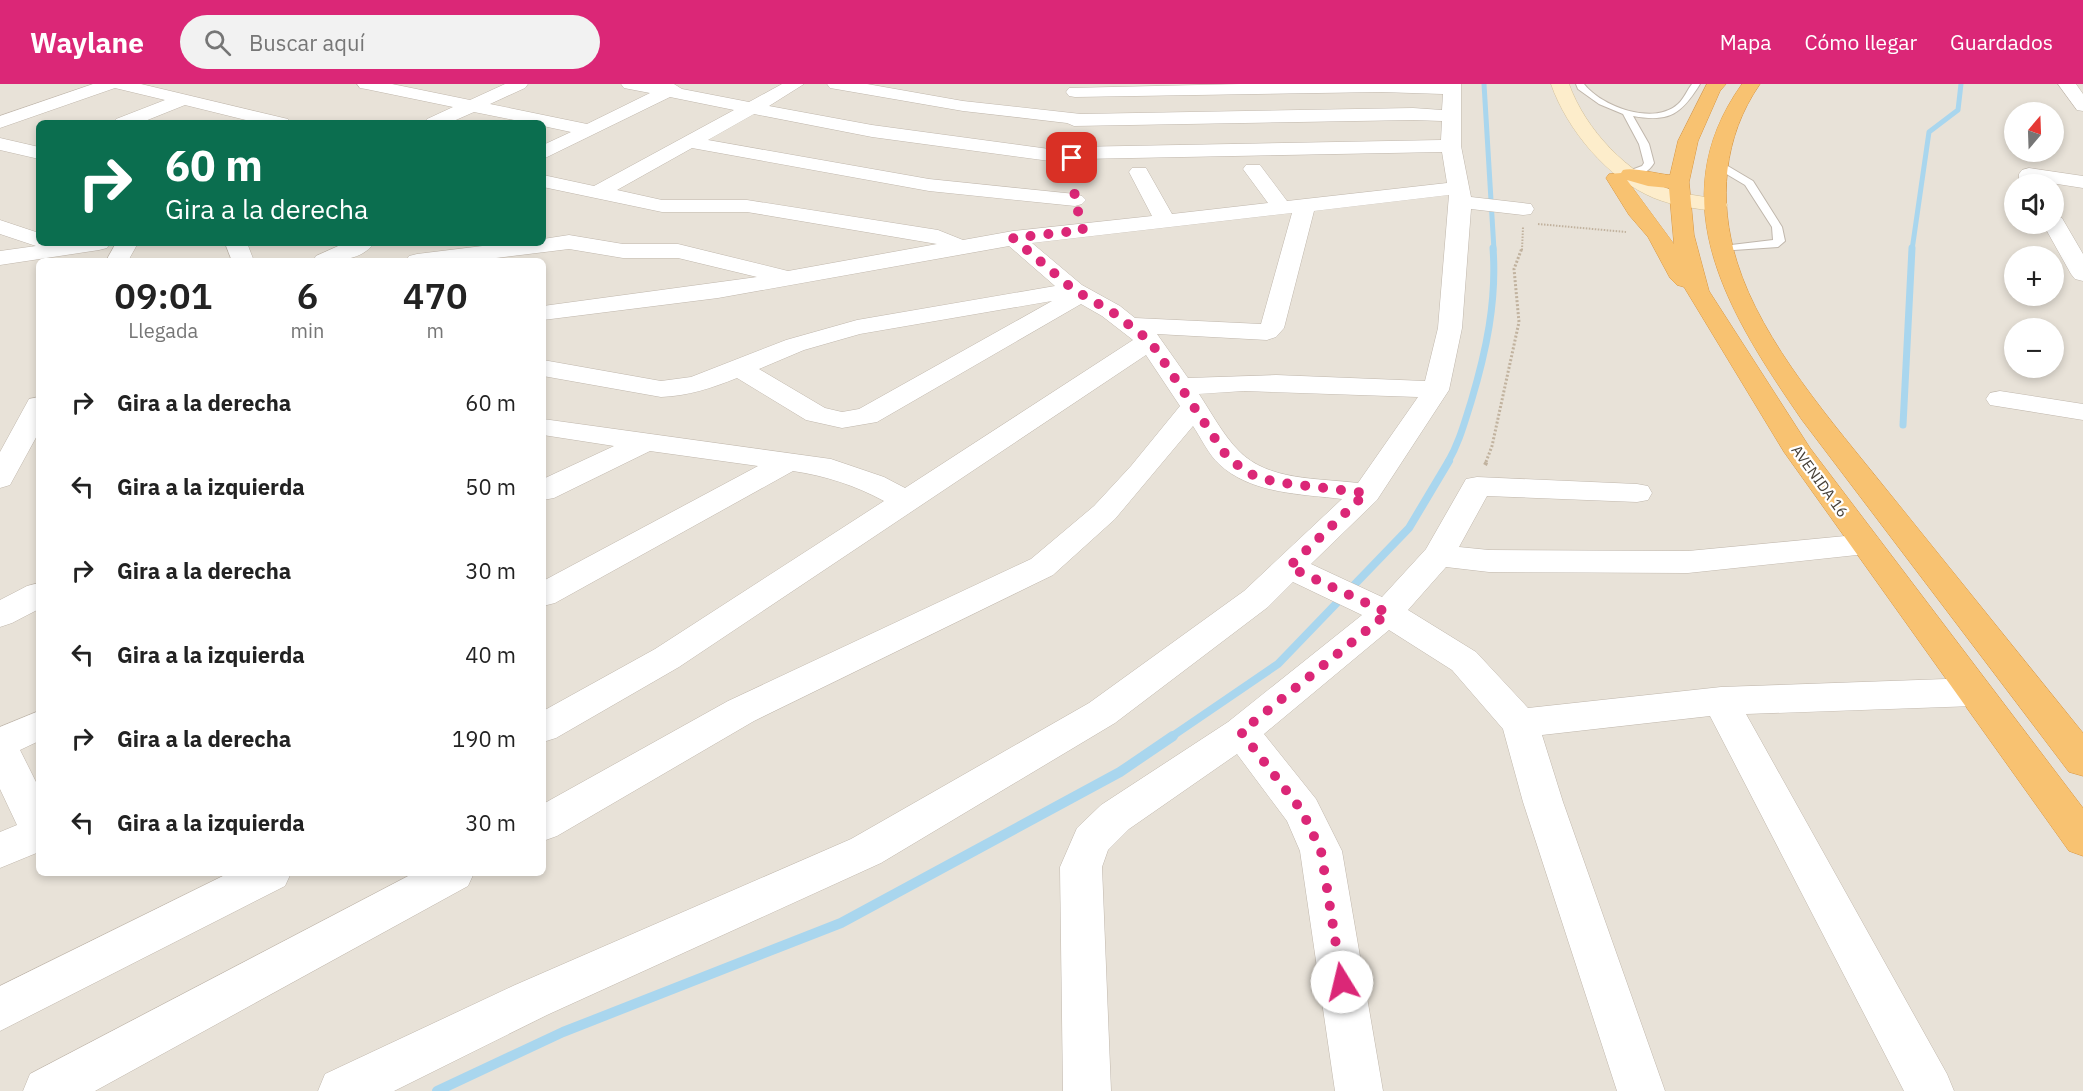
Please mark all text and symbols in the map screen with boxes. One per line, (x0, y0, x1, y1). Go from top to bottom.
search box (180, 15, 600, 69)
text: Waylane (30, 24, 144, 61)
icon: search (201, 26, 234, 59)
text: Buscar aquí (249, 28, 365, 57)
text: Mapa (1720, 28, 1771, 56)
text: Cómo llegar (1804, 28, 1917, 56)
text: Guardados (1950, 28, 2053, 56)
north arrow (2004, 102, 2064, 162)
map controls (2004, 102, 2064, 378)
pin (1046, 132, 1097, 183)
text: 60 m (165, 138, 263, 193)
icon: arrive (1055, 141, 1088, 174)
icon: right (66, 144, 144, 222)
button: sound (2004, 174, 2064, 234)
text: Gira a la derecha (165, 191, 368, 226)
button: + (2004, 246, 2064, 306)
text: 09:01 (114, 272, 212, 319)
text: 6 (297, 272, 318, 319)
text: 470 (403, 272, 468, 319)
text: Llegada (128, 317, 198, 344)
text: min (291, 317, 324, 344)
text: m (426, 317, 444, 344)
button: − (2004, 318, 2064, 378)
icon: right (66, 386, 99, 419)
text: Gira a la derecha (117, 388, 291, 417)
text: 60 m (465, 388, 516, 417)
street label: AVENIDA 16 (1787, 441, 1853, 521)
icon: left (66, 470, 99, 503)
text: Gira a la izquierda (117, 472, 305, 501)
text: 50 m (465, 472, 516, 501)
icon: right (66, 554, 99, 587)
text: Gira a la derecha (117, 556, 291, 585)
text: 30 m (465, 556, 516, 585)
icon: left (66, 638, 99, 671)
text: Gira a la izquierda (117, 640, 305, 669)
text: 40 m (465, 640, 516, 669)
icon: right (66, 722, 99, 755)
text: Gira a la derecha (117, 724, 291, 753)
text: 190 m (452, 724, 516, 753)
icon: left (66, 806, 99, 839)
text: Gira a la izquierda (117, 808, 305, 837)
text: 30 m (465, 808, 516, 837)
position arrow (1310, 950, 1374, 1014)

